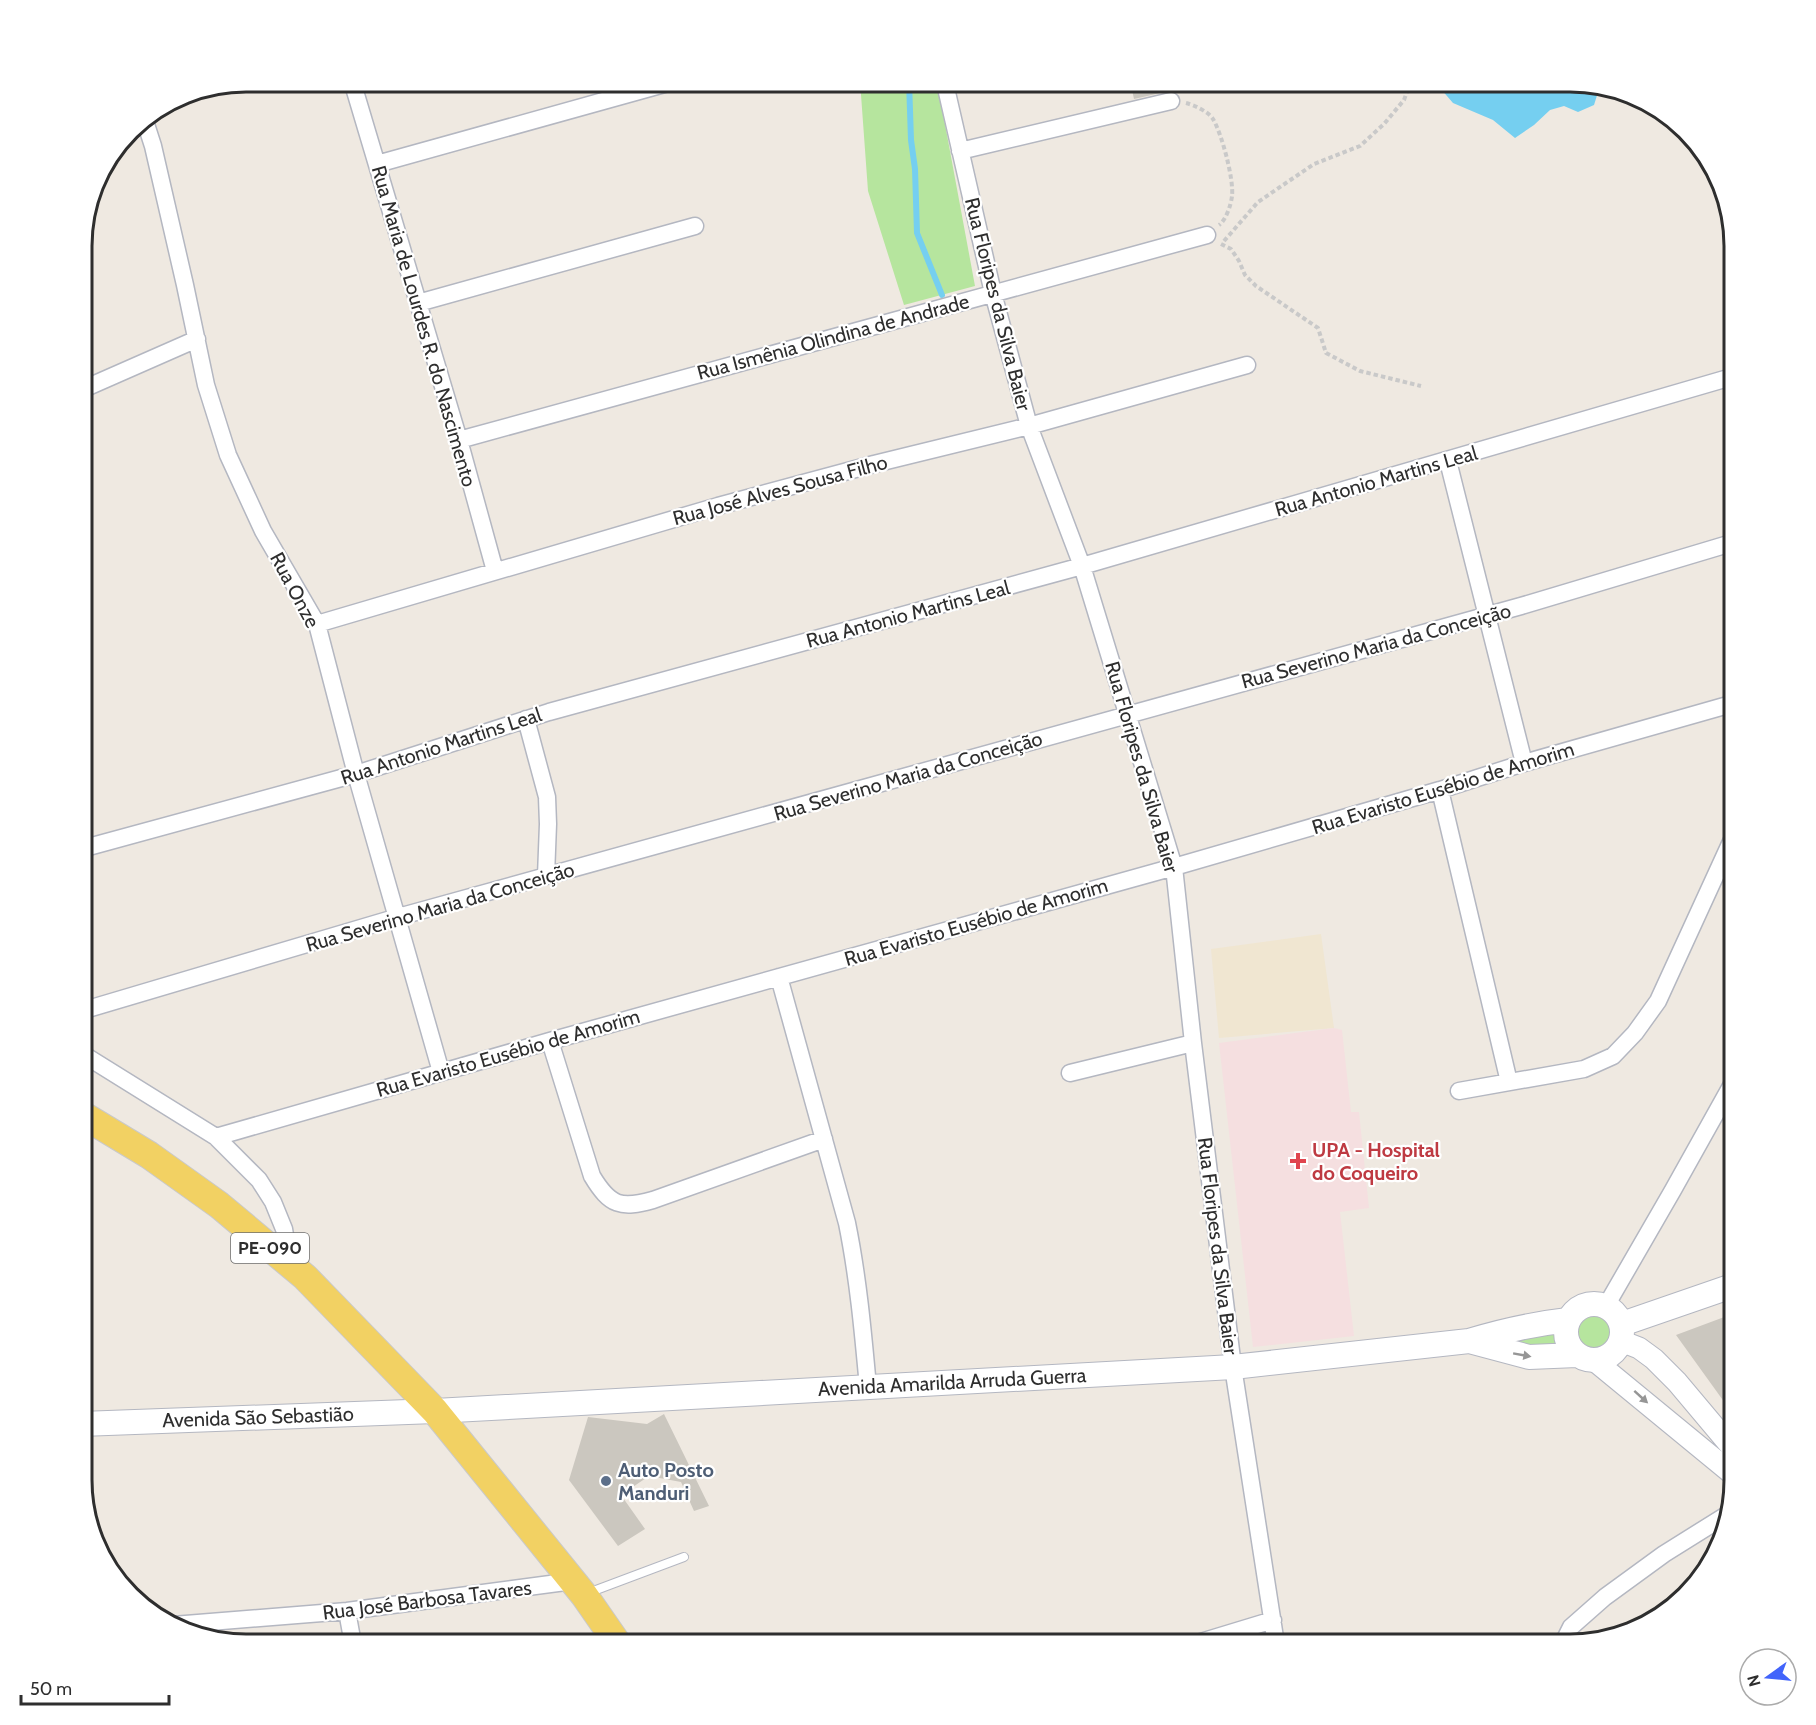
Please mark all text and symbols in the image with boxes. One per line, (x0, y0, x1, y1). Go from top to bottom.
street label: Rua Maria de Lourdes R. do Nascimento (367, 163, 481, 489)
street label: Rua Floripes da Silva Baier (960, 195, 1036, 414)
street label: Rua Ismênia Olindina de Andrade (694, 289, 972, 385)
street label: Rua Antonio Martins Leal (1272, 440, 1480, 521)
street label: Rua José Alves Sousa Filho (670, 450, 890, 530)
street label: Rua Onze (265, 548, 325, 632)
street label: Rua Antonio Martins Leal (804, 575, 1013, 653)
street label: Rua Severino Maria da Conceição (1238, 598, 1514, 694)
street label: Rua Floripes da Silva Baier (1100, 658, 1184, 876)
street label: Rua Antonio Martins Leal (338, 702, 545, 790)
street label: Rua Severino Maria da Conceição (771, 726, 1045, 826)
street label: Rua Evaristo Eusébio de Amorim (1309, 737, 1577, 839)
street label: Rua Severino Maria da Conceição (303, 857, 577, 957)
street label: Rua Evaristo Eusébio de Amorim (842, 873, 1110, 971)
street label: Rua Evaristo Eusébio de Amorim (374, 1004, 642, 1102)
street label: Rua Floripes da Silva Baier (1193, 1136, 1243, 1357)
place label: UPA - Hospital do Coqueiro (1312, 1138, 1440, 1185)
marker: UPA - Hospital do Coqueiro (1289, 1152, 1307, 1170)
road number: PE-090 (231, 1233, 309, 1263)
one-way arrow (1513, 1351, 1532, 1360)
street label: Avenida Amarilda Arruda Guerra (817, 1363, 1087, 1401)
one-way arrow (1633, 1390, 1648, 1403)
street label: Avenida São Sebastião (162, 1402, 354, 1432)
place label: Auto Posto Manduri (618, 1458, 714, 1505)
marker: Auto Posto Manduri (599, 1474, 613, 1488)
street label: Rua José Barbosa Tavares (321, 1575, 533, 1625)
north arrow (1738, 1647, 1798, 1707)
scale bar (21, 1668, 170, 1706)
text: N (1743, 1673, 1765, 1689)
text: 50 m (30, 1678, 72, 1700)

